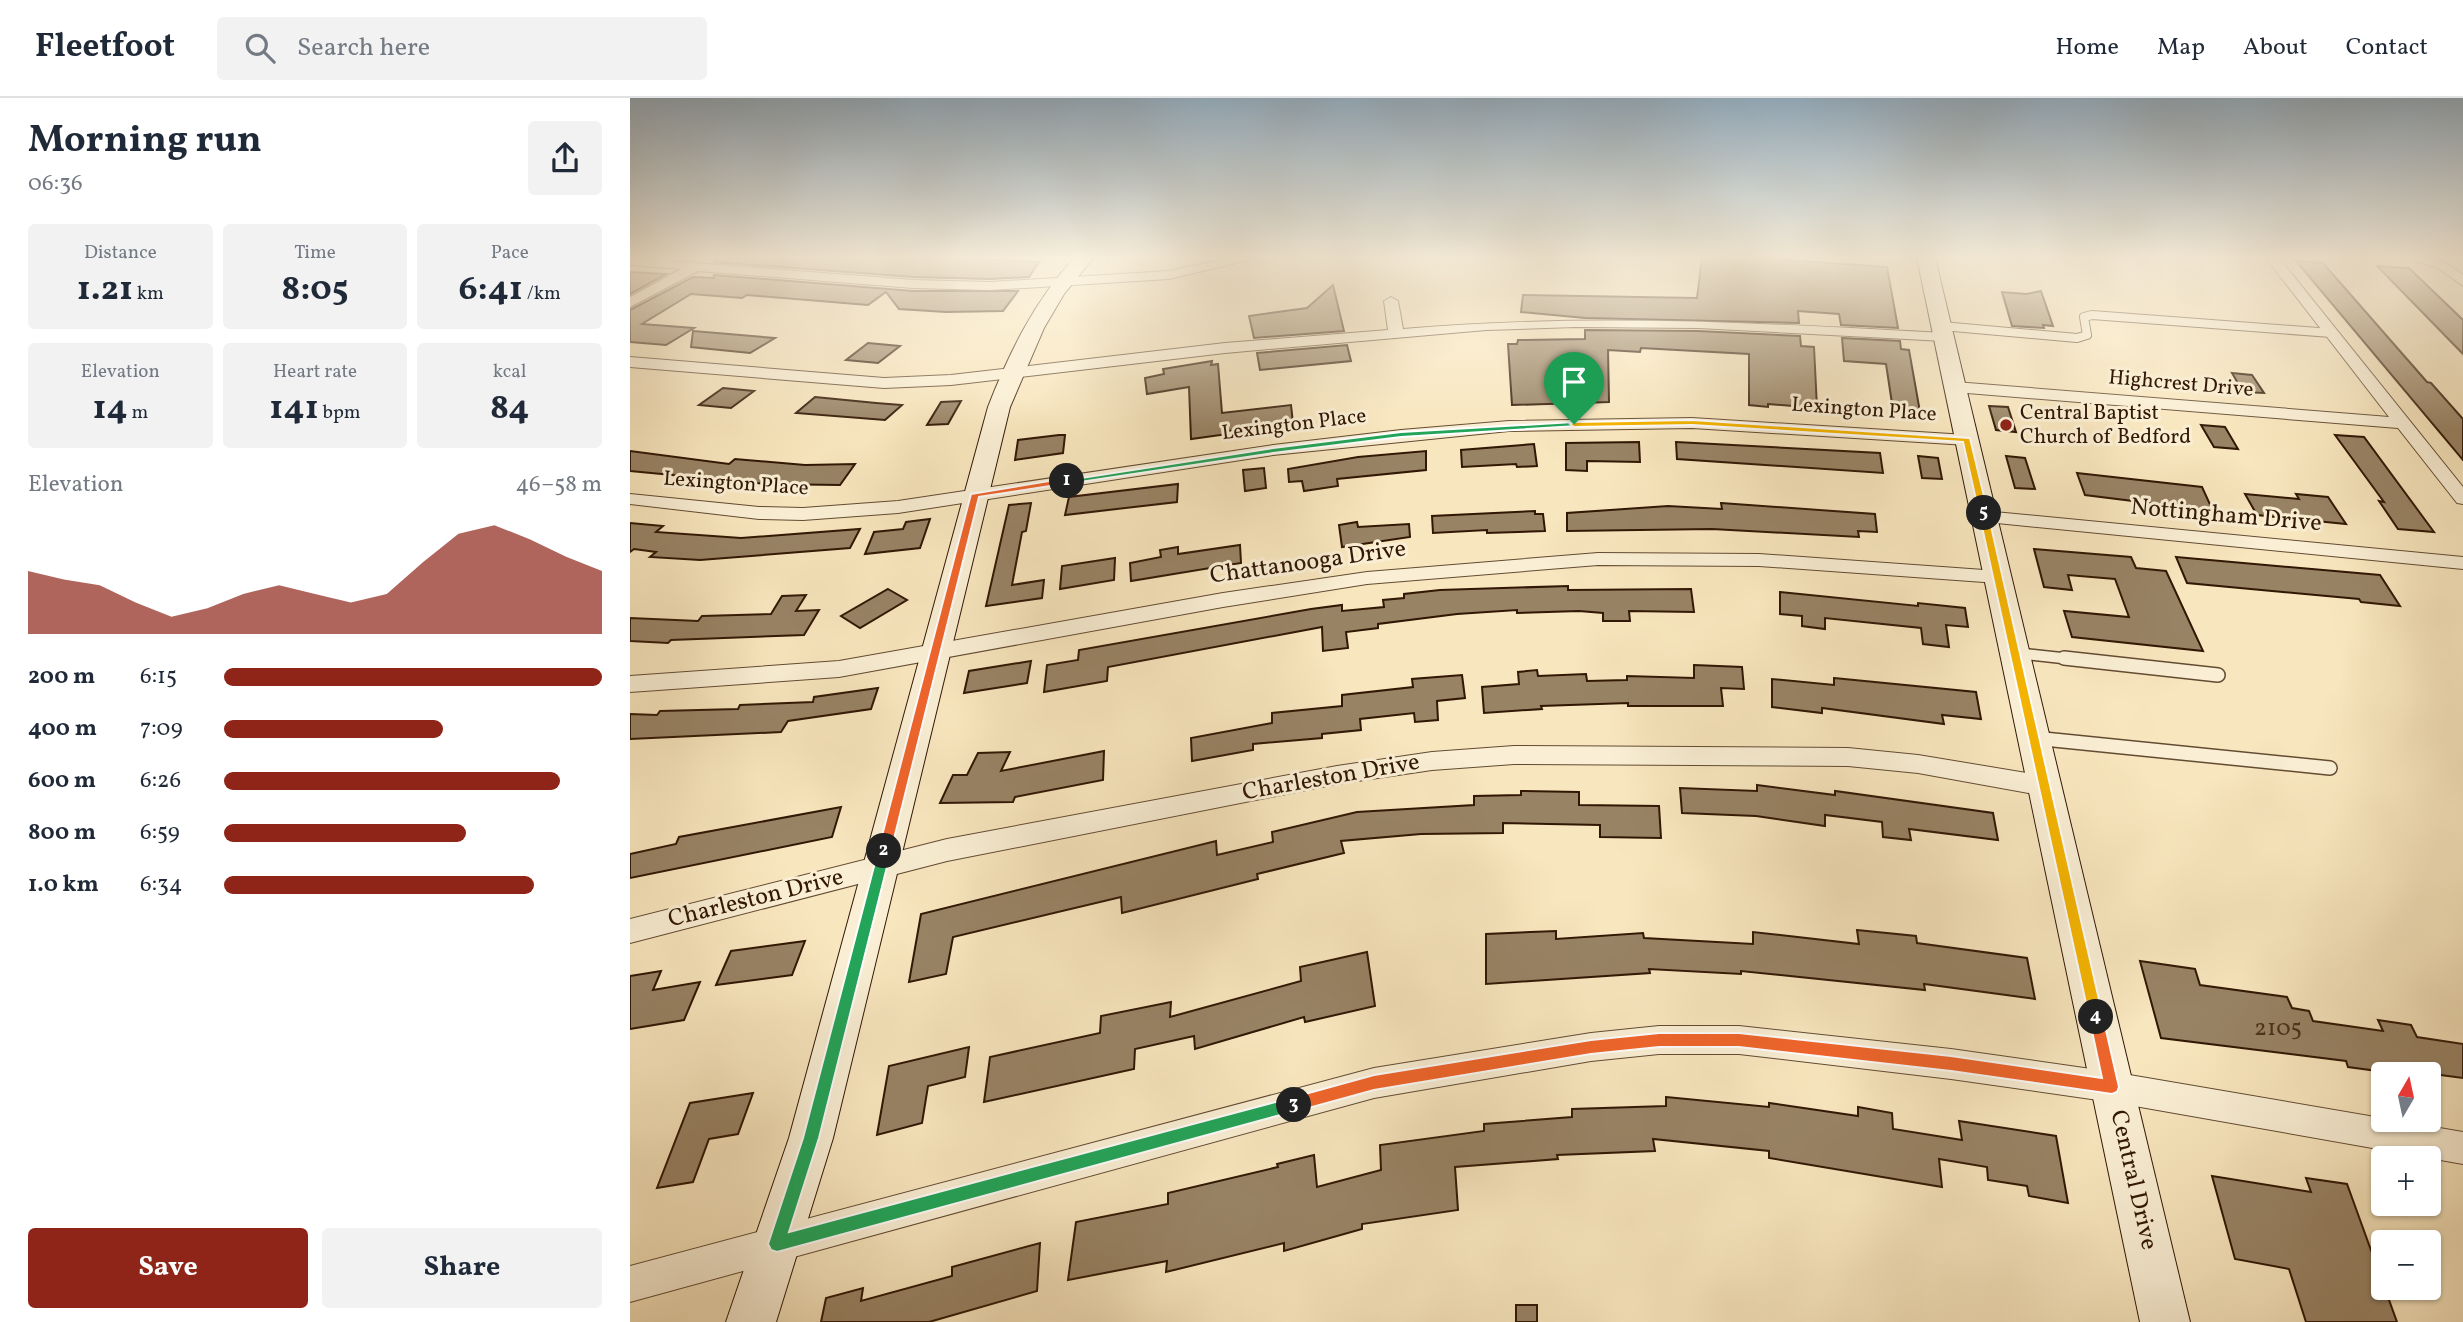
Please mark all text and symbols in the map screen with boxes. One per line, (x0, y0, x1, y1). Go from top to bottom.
search box (217, 17, 707, 80)
text: Fleetfoot (35, 25, 175, 71)
icon: search (241, 29, 279, 67)
text: Search here (297, 30, 430, 66)
text: Home (2055, 31, 2119, 65)
text: Map (2157, 31, 2205, 65)
text: About (2243, 31, 2308, 65)
text: Contact (2346, 31, 2428, 65)
text: Morning run (28, 115, 262, 168)
button: share (528, 121, 602, 195)
text: 06:36 (28, 168, 83, 200)
text: Distance (84, 240, 157, 266)
text: Time (294, 240, 336, 266)
text: Pace (491, 240, 529, 266)
text: 1.21 (77, 266, 133, 314)
text: 8:05 (281, 266, 349, 314)
text: 6:41 (458, 266, 523, 314)
text: km (133, 281, 164, 307)
text: /km (523, 281, 561, 307)
pin (1544, 352, 1604, 424)
text: Elevation (81, 359, 160, 385)
text: Heart rate (273, 359, 357, 385)
text: kcal (493, 359, 527, 385)
icon: arrive (1555, 363, 1593, 401)
street label: Highcrest Drive (2107, 363, 2255, 405)
text: 14 (92, 385, 128, 433)
text: 141 (269, 385, 319, 433)
text: 84 (490, 385, 529, 433)
street label: Lexington Place (1790, 390, 1938, 430)
place label: Central Baptist Church of Bedford (2020, 399, 2191, 452)
text: m (128, 400, 148, 426)
text: bpm (319, 400, 361, 426)
street label: Lexington Place (1220, 402, 1368, 448)
marker: Central Baptist Church of Bedford (1998, 417, 2014, 433)
street label: Lexington Place (662, 464, 810, 504)
pin: 1 (1050, 464, 1084, 498)
text: 1 (1063, 467, 1070, 493)
text: Elevation (28, 469, 124, 501)
text: 46–58 m (515, 469, 602, 501)
street label: Nottingham Drive (2129, 491, 2323, 541)
pin: 5 (1966, 496, 2002, 530)
text: 5 (1979, 499, 1988, 525)
street label: Chattanooga Drive (1208, 532, 1408, 594)
text: 200 m (28, 661, 95, 693)
text: 6:15 (140, 661, 177, 693)
text: 400 m (28, 713, 97, 745)
text: 7:09 (140, 713, 183, 745)
street label: Charleston Drive (1240, 746, 1422, 810)
text: 600 m (28, 765, 96, 797)
text: 6:26 (140, 765, 181, 797)
text: 800 m (28, 817, 96, 849)
text: 6:59 (140, 817, 180, 849)
pin: 2 (866, 834, 902, 868)
text: 2 (879, 837, 888, 863)
street label: Charleston Drive (665, 861, 847, 937)
text: 1.0 km (28, 869, 99, 901)
text: 6:34 (140, 869, 183, 901)
pin: 4 (2078, 1000, 2114, 1034)
text: 4 (2090, 1003, 2101, 1029)
house number: 2105 (2254, 1012, 2302, 1046)
north arrow (2371, 1062, 2441, 1132)
map controls (2371, 1062, 2441, 1300)
pin: 3 (1276, 1088, 1312, 1122)
text: 3 (1289, 1091, 1298, 1117)
street label: Central Drive (2100, 1107, 2166, 1253)
button: + (2371, 1146, 2441, 1216)
button: Save (28, 1228, 308, 1308)
button: Share (322, 1228, 602, 1308)
button: − (2371, 1230, 2441, 1300)

